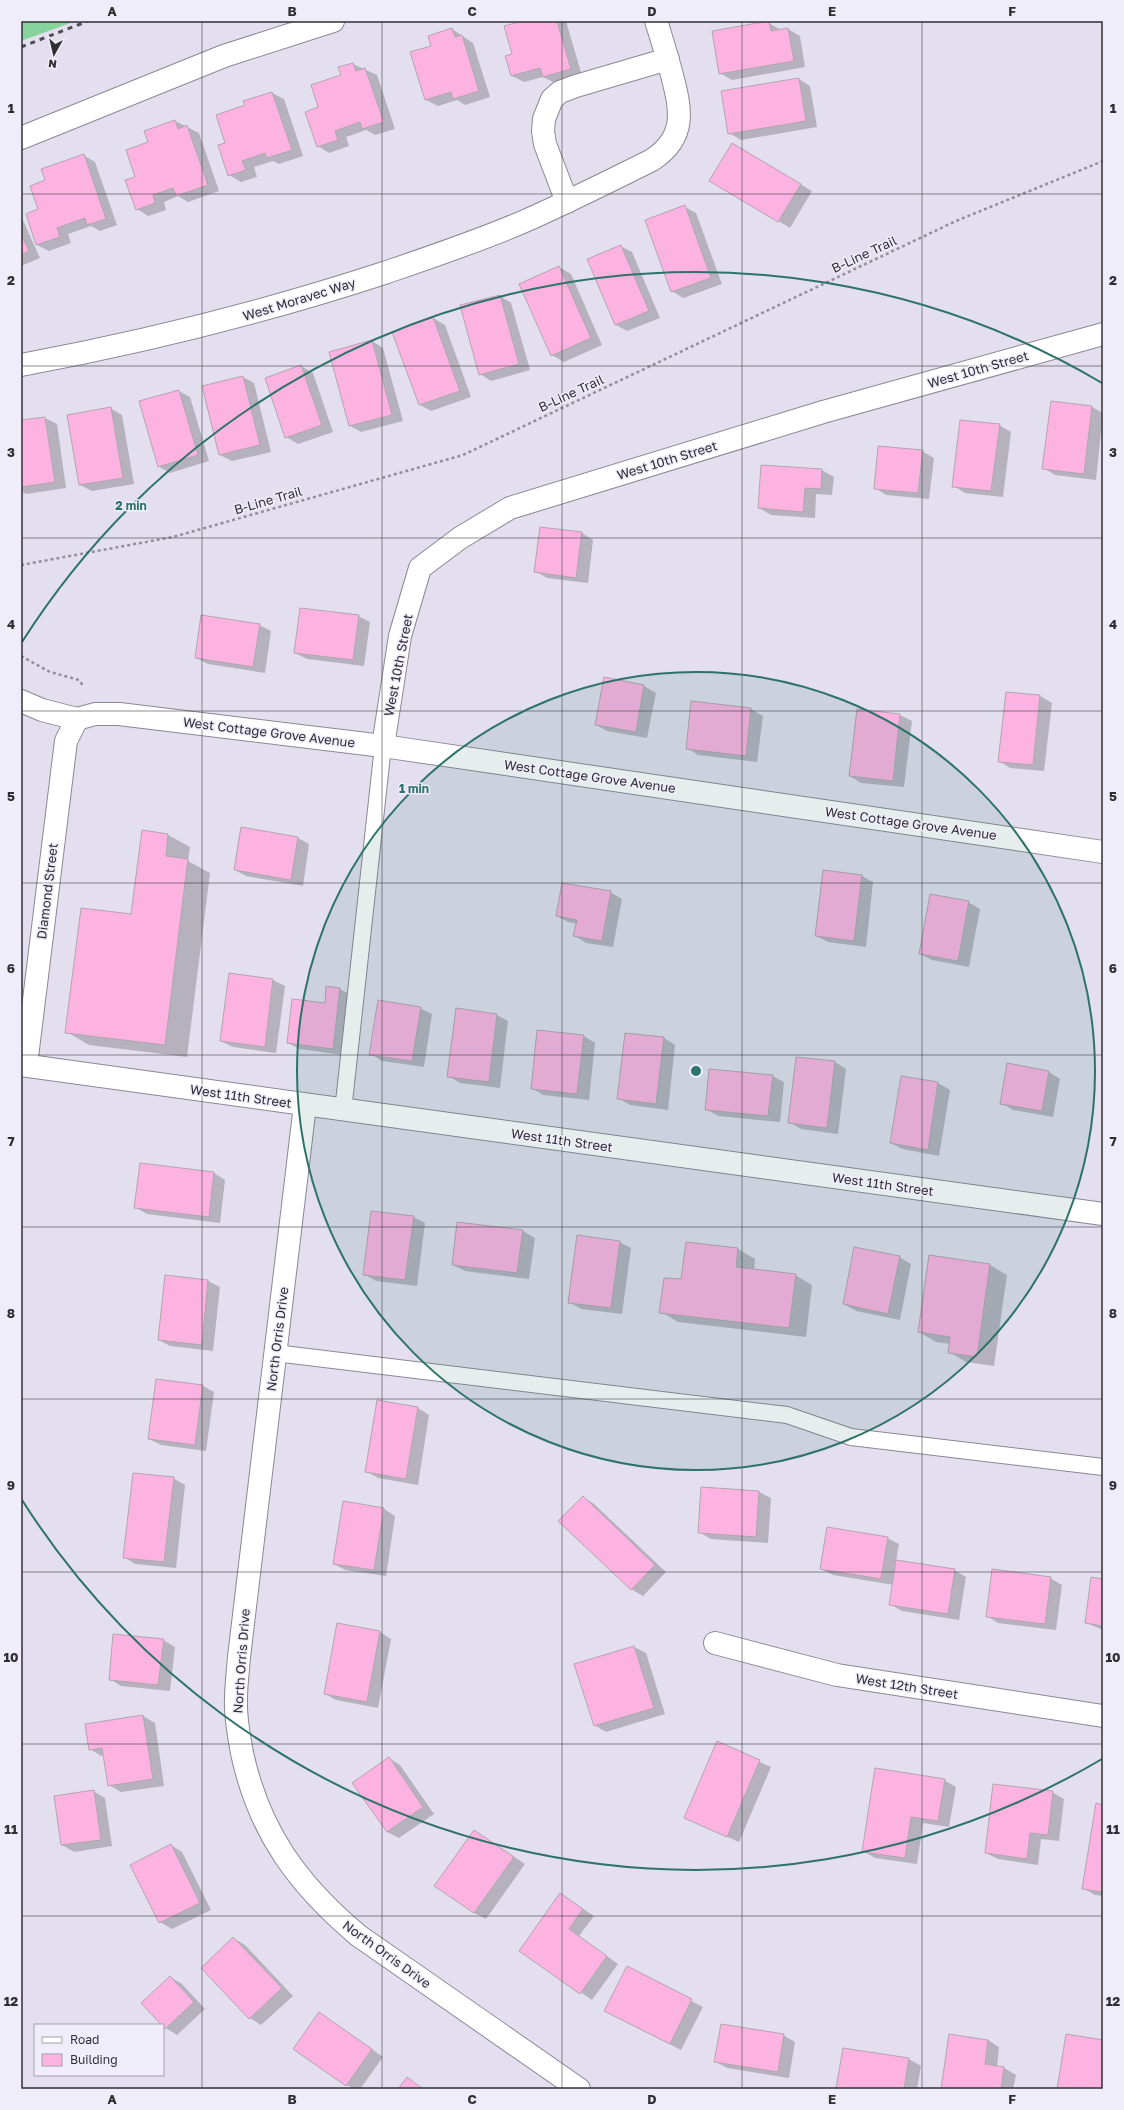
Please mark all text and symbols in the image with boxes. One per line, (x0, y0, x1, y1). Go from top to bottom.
text: A (107, 3, 117, 19)
text: B (287, 3, 297, 19)
text: C (467, 3, 477, 19)
text: D (647, 3, 657, 19)
text: E (828, 3, 836, 19)
text: F (1008, 3, 1016, 19)
north arrow (34, 34, 74, 74)
text: N (47, 57, 58, 71)
text: 1 (8, 100, 15, 116)
text: 1 (1110, 100, 1117, 116)
street label: B-Line Trail (829, 232, 899, 276)
text: 2 (7, 272, 15, 288)
text: 2 (1109, 272, 1117, 288)
street label: West Moravec Way (241, 274, 358, 324)
street label: West 10th Street (926, 347, 1030, 391)
street label: B-Line Trail (536, 371, 606, 415)
street label: West 10th Street (615, 437, 719, 483)
text: 3 (7, 444, 15, 460)
text: 3 (1109, 444, 1117, 460)
street label: B-Line Trail (232, 483, 304, 517)
text: 2 min (115, 498, 147, 513)
street label: West 10th Street (380, 612, 416, 718)
text: 4 (7, 616, 15, 632)
text: 4 (1109, 616, 1117, 632)
street label: West Cottage Grove Avenue (182, 714, 356, 750)
street label: West Cottage Grove Avenue (503, 756, 677, 796)
text: 1 min (399, 781, 429, 796)
text: 5 (7, 788, 15, 804)
text: 5 (1109, 788, 1117, 804)
street label: West Cottage Grove Avenue (824, 803, 998, 843)
street label: Diamond Street (33, 842, 61, 940)
text: 6 (7, 960, 15, 976)
text: 6 (1109, 960, 1117, 976)
centre of rings (689, 1064, 703, 1078)
street label: West 11th Street (189, 1081, 293, 1111)
street label: West 11th Street (510, 1125, 614, 1155)
text: 7 (7, 1133, 15, 1149)
text: 7 (1109, 1133, 1117, 1149)
street label: West 11th Street (831, 1169, 935, 1199)
street label: North Orris Drive (263, 1286, 291, 1392)
text: 8 (7, 1305, 15, 1321)
text: 8 (1109, 1305, 1117, 1321)
text: 9 (7, 1477, 15, 1493)
text: 9 (1109, 1477, 1117, 1493)
street label: North Orris Drive (229, 1608, 253, 1714)
text: 10 (3, 1649, 19, 1665)
text: 10 (1105, 1649, 1121, 1665)
street label: West 12th Street (855, 1670, 959, 1702)
text: 11 (4, 1821, 18, 1837)
text: 11 (1106, 1821, 1120, 1837)
street label: North Orris Drive (340, 1917, 434, 1991)
text: 12 (4, 1993, 18, 2009)
text: 12 (1106, 1993, 1120, 2009)
legend (34, 2024, 164, 2076)
text: Road (70, 2032, 99, 2047)
text: Building (70, 2052, 118, 2067)
text: A (107, 2091, 117, 2107)
text: B (287, 2091, 297, 2107)
text: C (467, 2091, 477, 2107)
text: D (647, 2091, 657, 2107)
text: E (828, 2091, 836, 2107)
text: F (1008, 2091, 1016, 2107)

